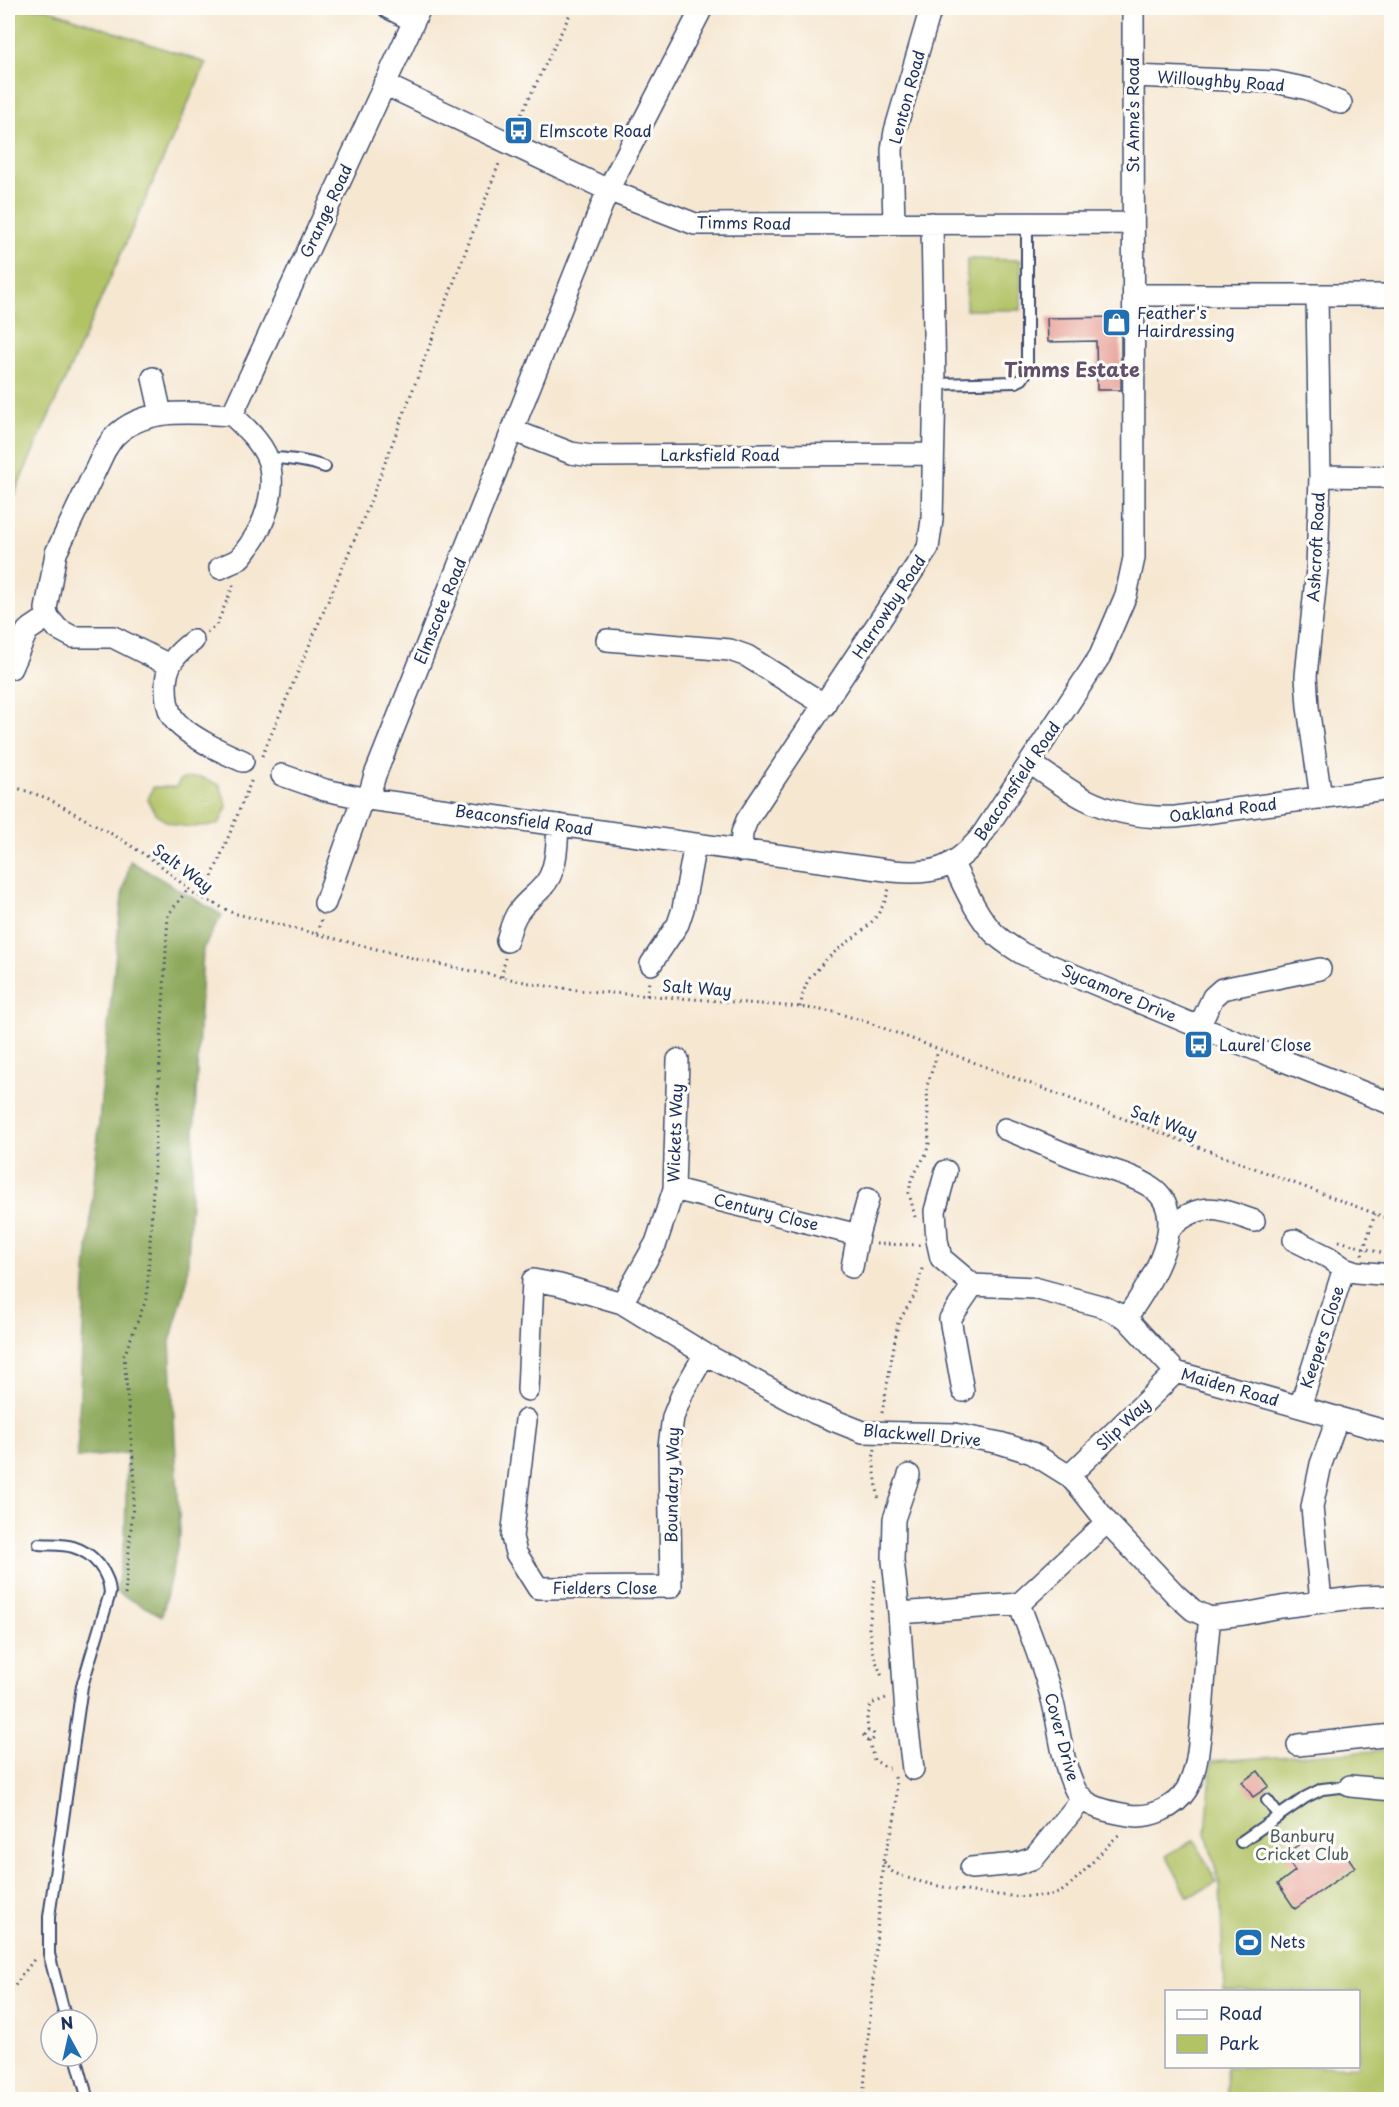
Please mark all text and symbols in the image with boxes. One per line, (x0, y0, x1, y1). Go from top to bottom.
street label: Lenton Road (882, 47, 930, 146)
street label: St Anne's Road (1120, 57, 1144, 173)
street label: Willoughby Road (1156, 64, 1286, 96)
bus stop icon: Elmscote Road (502, 115, 534, 147)
place label: Elmscote Road (539, 118, 652, 142)
street label: Grange Road (293, 160, 357, 261)
street label: Timms Road (696, 209, 792, 235)
place label: Feather's Hairdressing (1137, 300, 1235, 342)
shop icon: Feather's Hairdressing (1100, 306, 1132, 338)
district label: Timms Estate (1004, 354, 1140, 384)
street label: Larksfield Road (660, 442, 780, 466)
street label: Ashcroft Road (1300, 491, 1330, 602)
street label: Harrowby Road (846, 550, 931, 663)
street label: Elmscote Road (407, 554, 471, 667)
street label: Beaconsfield Road (967, 716, 1065, 845)
street label: Oakland Road (1168, 791, 1278, 828)
street label: Beaconsfield Road (454, 797, 595, 841)
street label: Salt Way (148, 837, 219, 897)
street label: Sycamore Drive (1058, 957, 1181, 1027)
street label: Salt Way (661, 973, 733, 1001)
bus stop icon: Laurel Close (1182, 1029, 1214, 1061)
place label: Laurel Close (1219, 1032, 1311, 1056)
street label: Wickets Way (660, 1083, 688, 1183)
street label: Salt Way (1127, 1098, 1201, 1144)
street label: Century Close (711, 1186, 821, 1236)
street label: Keepers Close (1293, 1282, 1349, 1391)
street label: Maiden Road (1179, 1361, 1282, 1411)
street label: Slip Way (1090, 1391, 1155, 1455)
street label: Blackwell Drive (862, 1417, 982, 1451)
street label: Boundary Way (658, 1427, 684, 1543)
street label: Fielders Close (553, 1575, 658, 1599)
street label: Cover Drive (1040, 1690, 1086, 1784)
park label: Banbury Cricket Club (1255, 1823, 1349, 1865)
sports icon: Nets (1233, 1926, 1265, 1958)
place label: Nets (1270, 1929, 1305, 1953)
legend (1165, 1990, 1360, 2068)
text: Road (1219, 1999, 1263, 2026)
north arrow (39, 2008, 99, 2068)
text: N (59, 2009, 75, 2035)
text: Park (1219, 2029, 1259, 2056)

